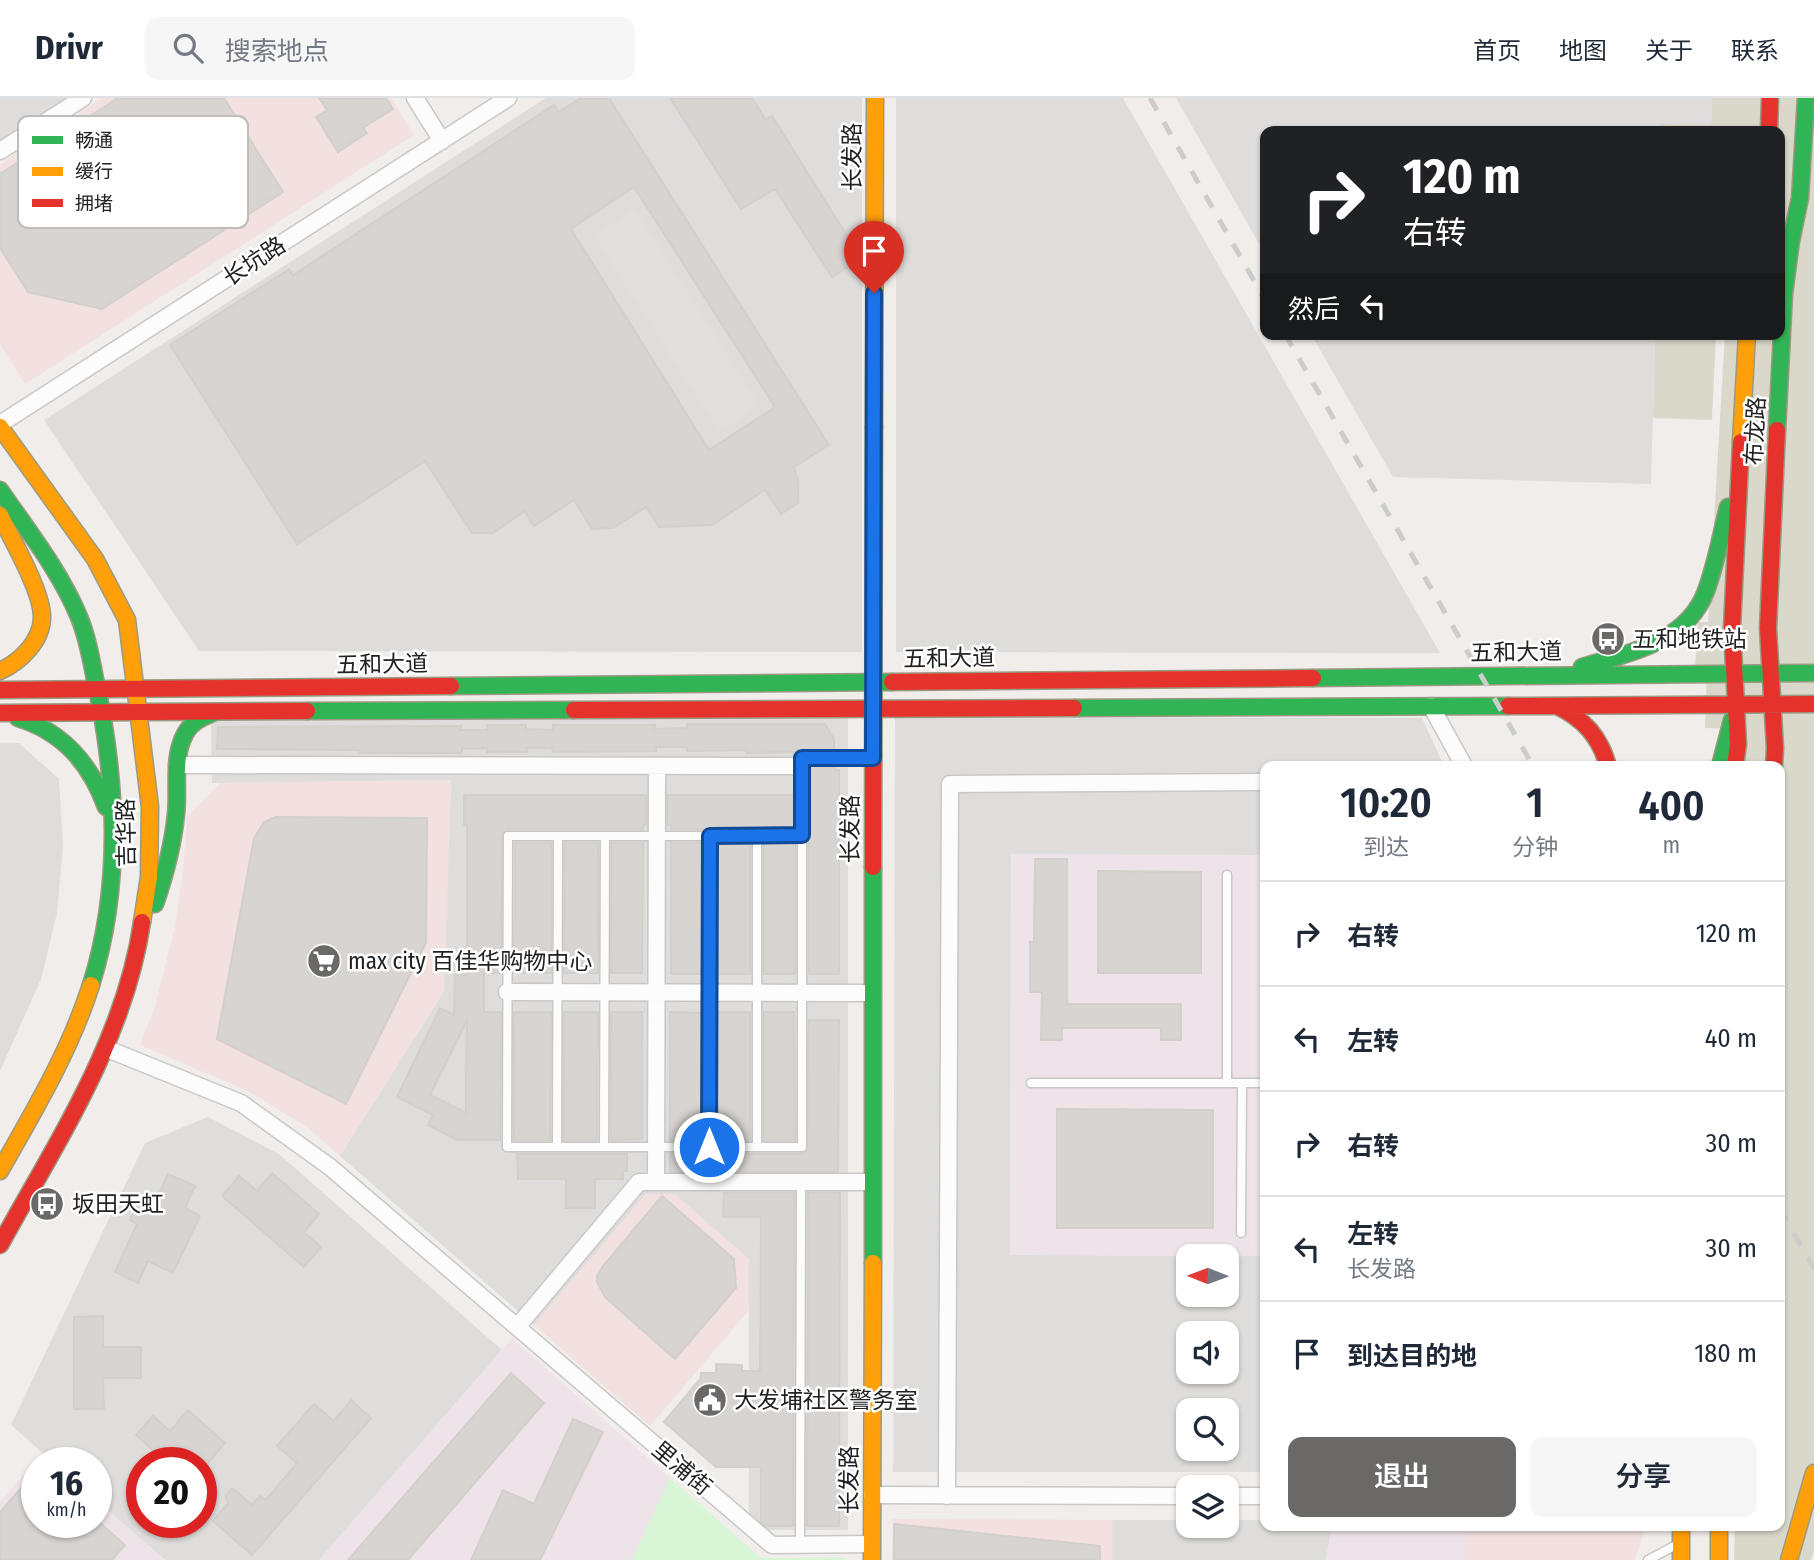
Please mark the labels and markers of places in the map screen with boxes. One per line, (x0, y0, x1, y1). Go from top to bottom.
pin (844, 221, 904, 293)
bus stop icon: 五和地铁站 (1589, 620, 1627, 658)
place label: 五和地铁站 (1632, 625, 1747, 653)
supermarket icon: max city 百佳华购物中心 (305, 942, 343, 980)
place label: max city 百佳华购物中心 (348, 947, 592, 975)
bus stop icon: 坂田天虹 (28, 1185, 66, 1223)
place label: 坂田天虹 (72, 1190, 164, 1218)
public building icon: 大发埔社区警务室 (691, 1381, 729, 1419)
place label: 大发埔社区警务室 (734, 1386, 918, 1414)

